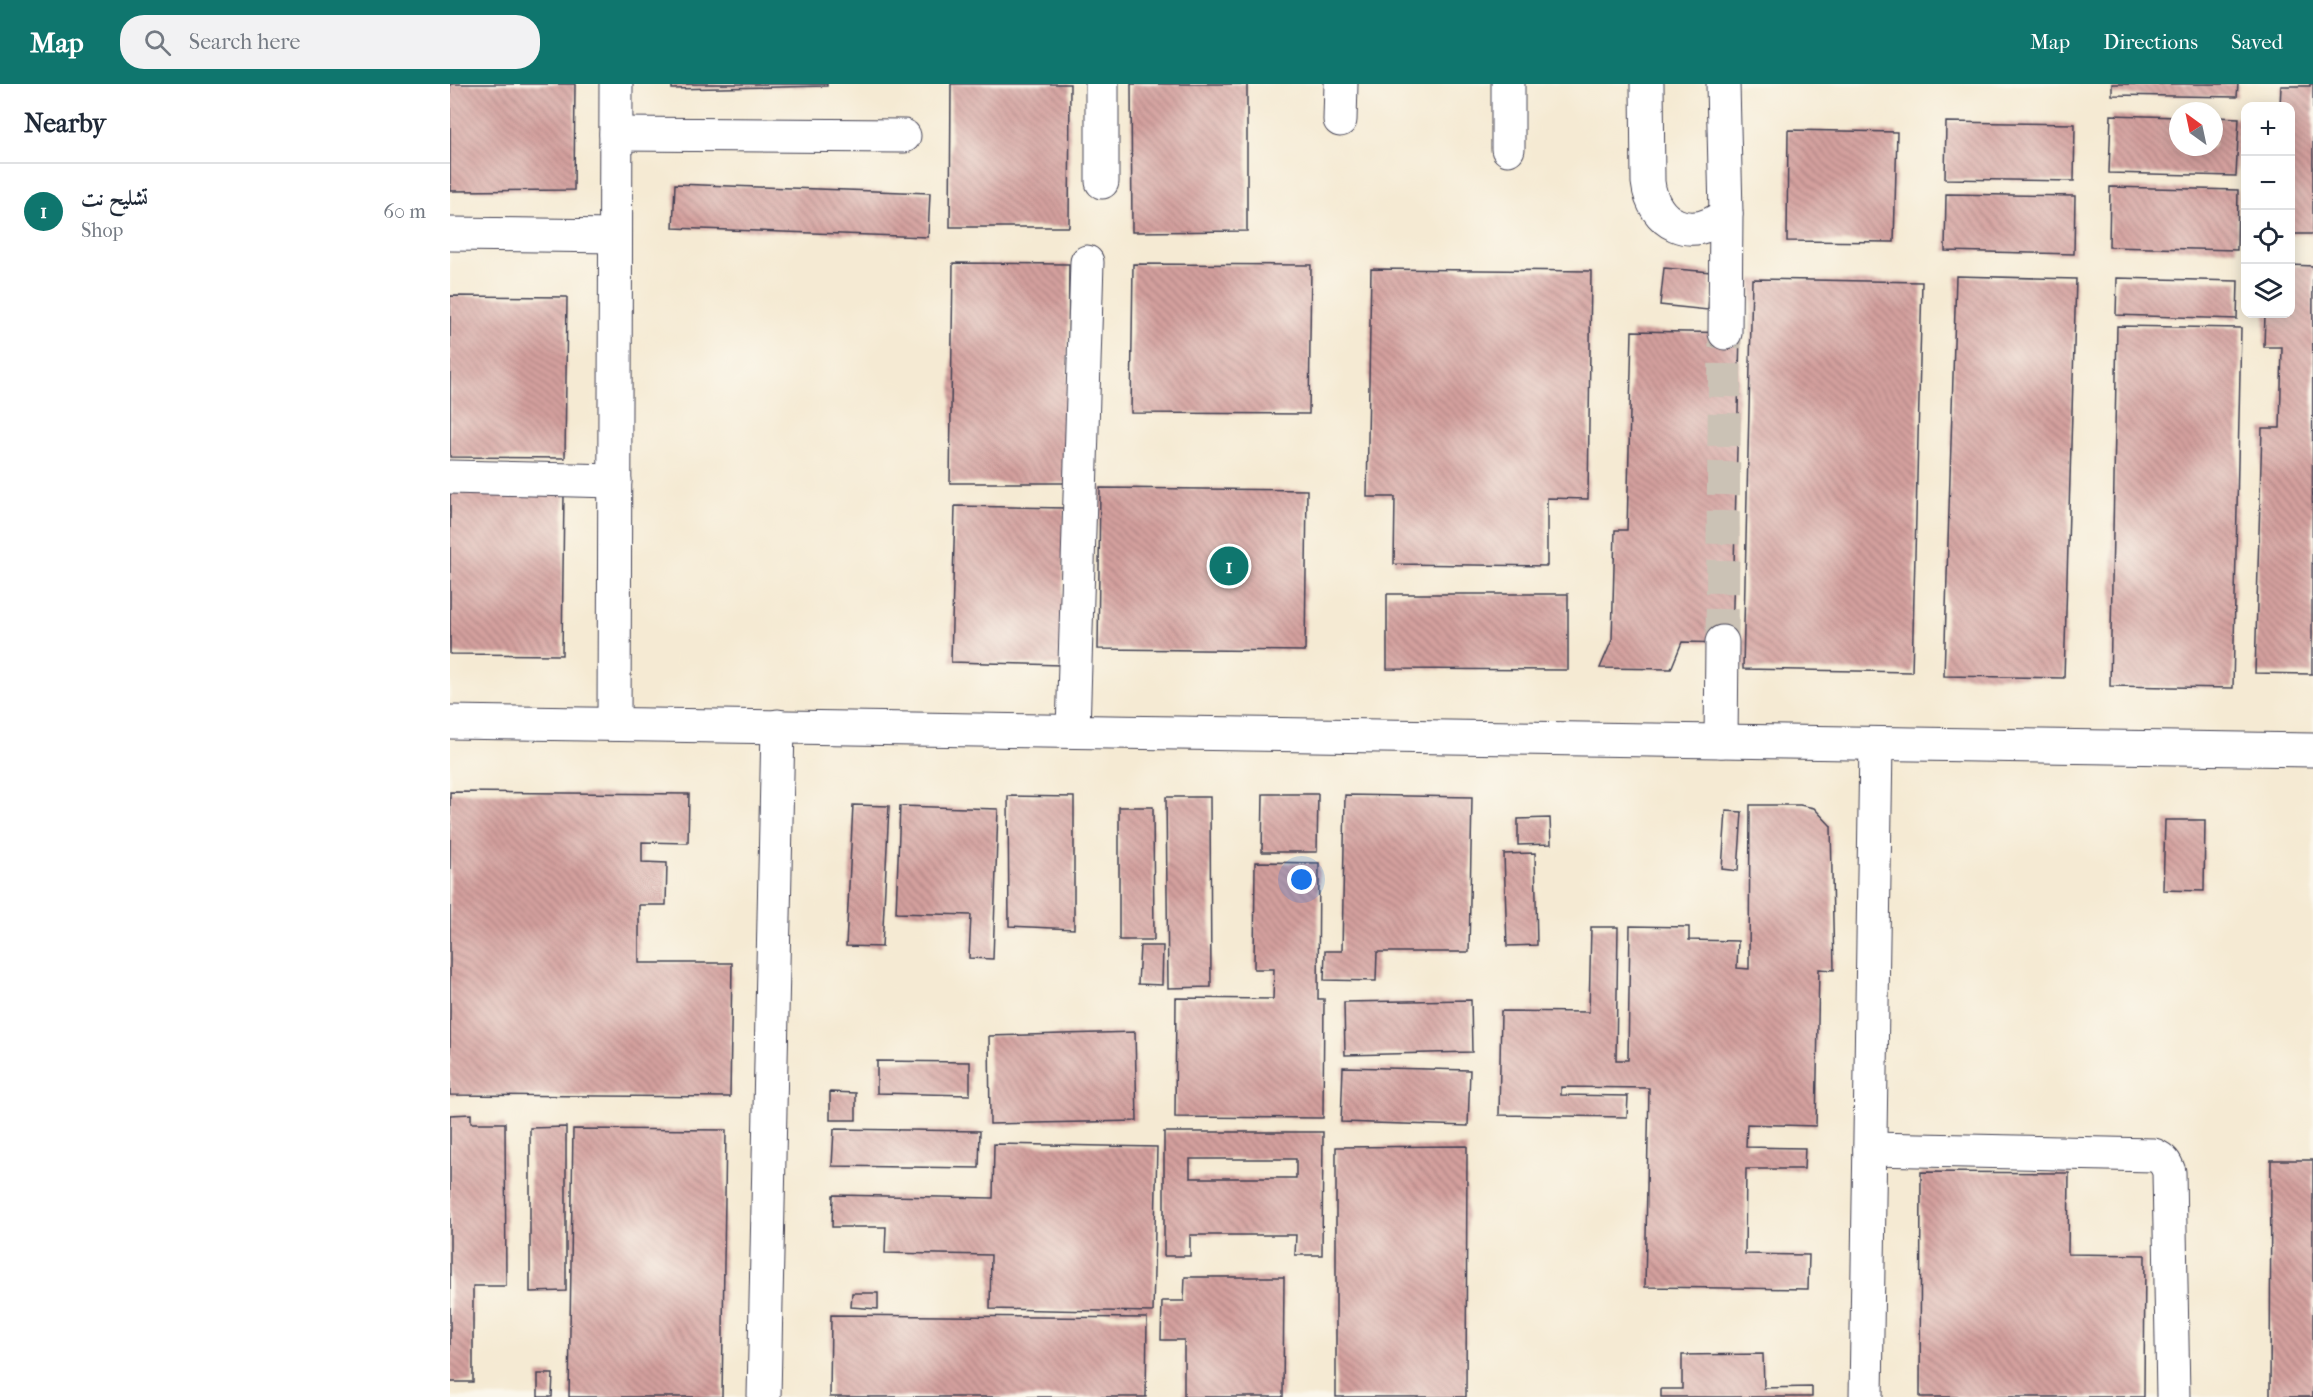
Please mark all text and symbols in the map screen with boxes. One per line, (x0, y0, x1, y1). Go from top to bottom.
search box (120, 15, 540, 69)
text: Map (30, 26, 84, 59)
icon: search (141, 26, 174, 59)
text: Search here (189, 29, 300, 55)
text: Map (2030, 30, 2070, 54)
text: Directions (2103, 30, 2198, 54)
text: Saved (2231, 30, 2283, 54)
north arrow (2169, 102, 2223, 156)
map controls (2241, 102, 2295, 318)
button: + (2241, 102, 2295, 156)
text: Nearby (24, 108, 106, 139)
button: − (2241, 156, 2295, 210)
text: تشليح نت (81, 185, 148, 211)
text: 1 (40, 200, 47, 223)
text: 60 m (383, 200, 426, 223)
button: locate (2241, 210, 2295, 264)
text: Shop (81, 219, 123, 242)
button: layers (2241, 264, 2295, 318)
pin: 1 (1210, 544, 1248, 588)
your location (1287, 865, 1316, 894)

